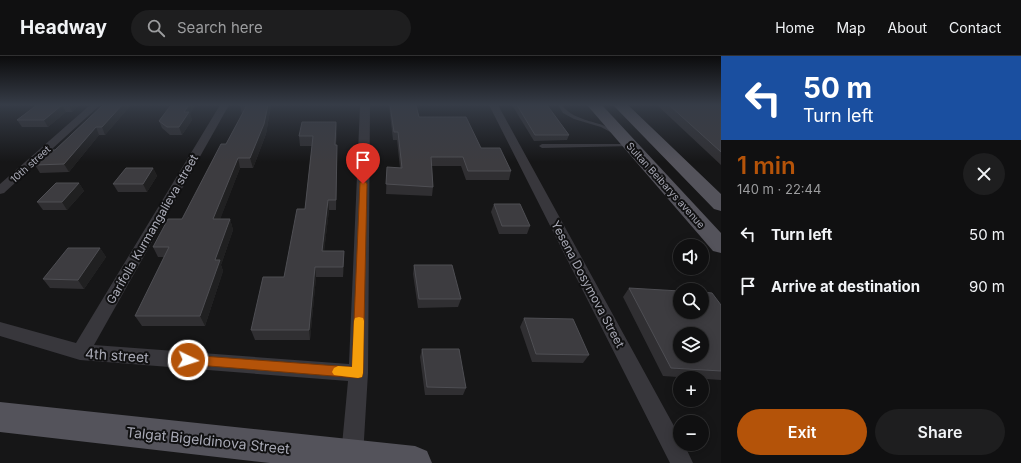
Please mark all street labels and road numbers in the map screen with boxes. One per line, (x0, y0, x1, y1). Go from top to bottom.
street label: Sultan Beibarys avenue (624, 140, 708, 230)
street label: 10th street (8, 142, 53, 185)
street label: Garifolla Kurmangalieva street (103, 151, 201, 306)
street label: Yesena Dosymova Street (548, 218, 628, 350)
street label: 4th street (85, 344, 150, 366)
street label: Talgat Bigeldinova Street (125, 423, 291, 457)

